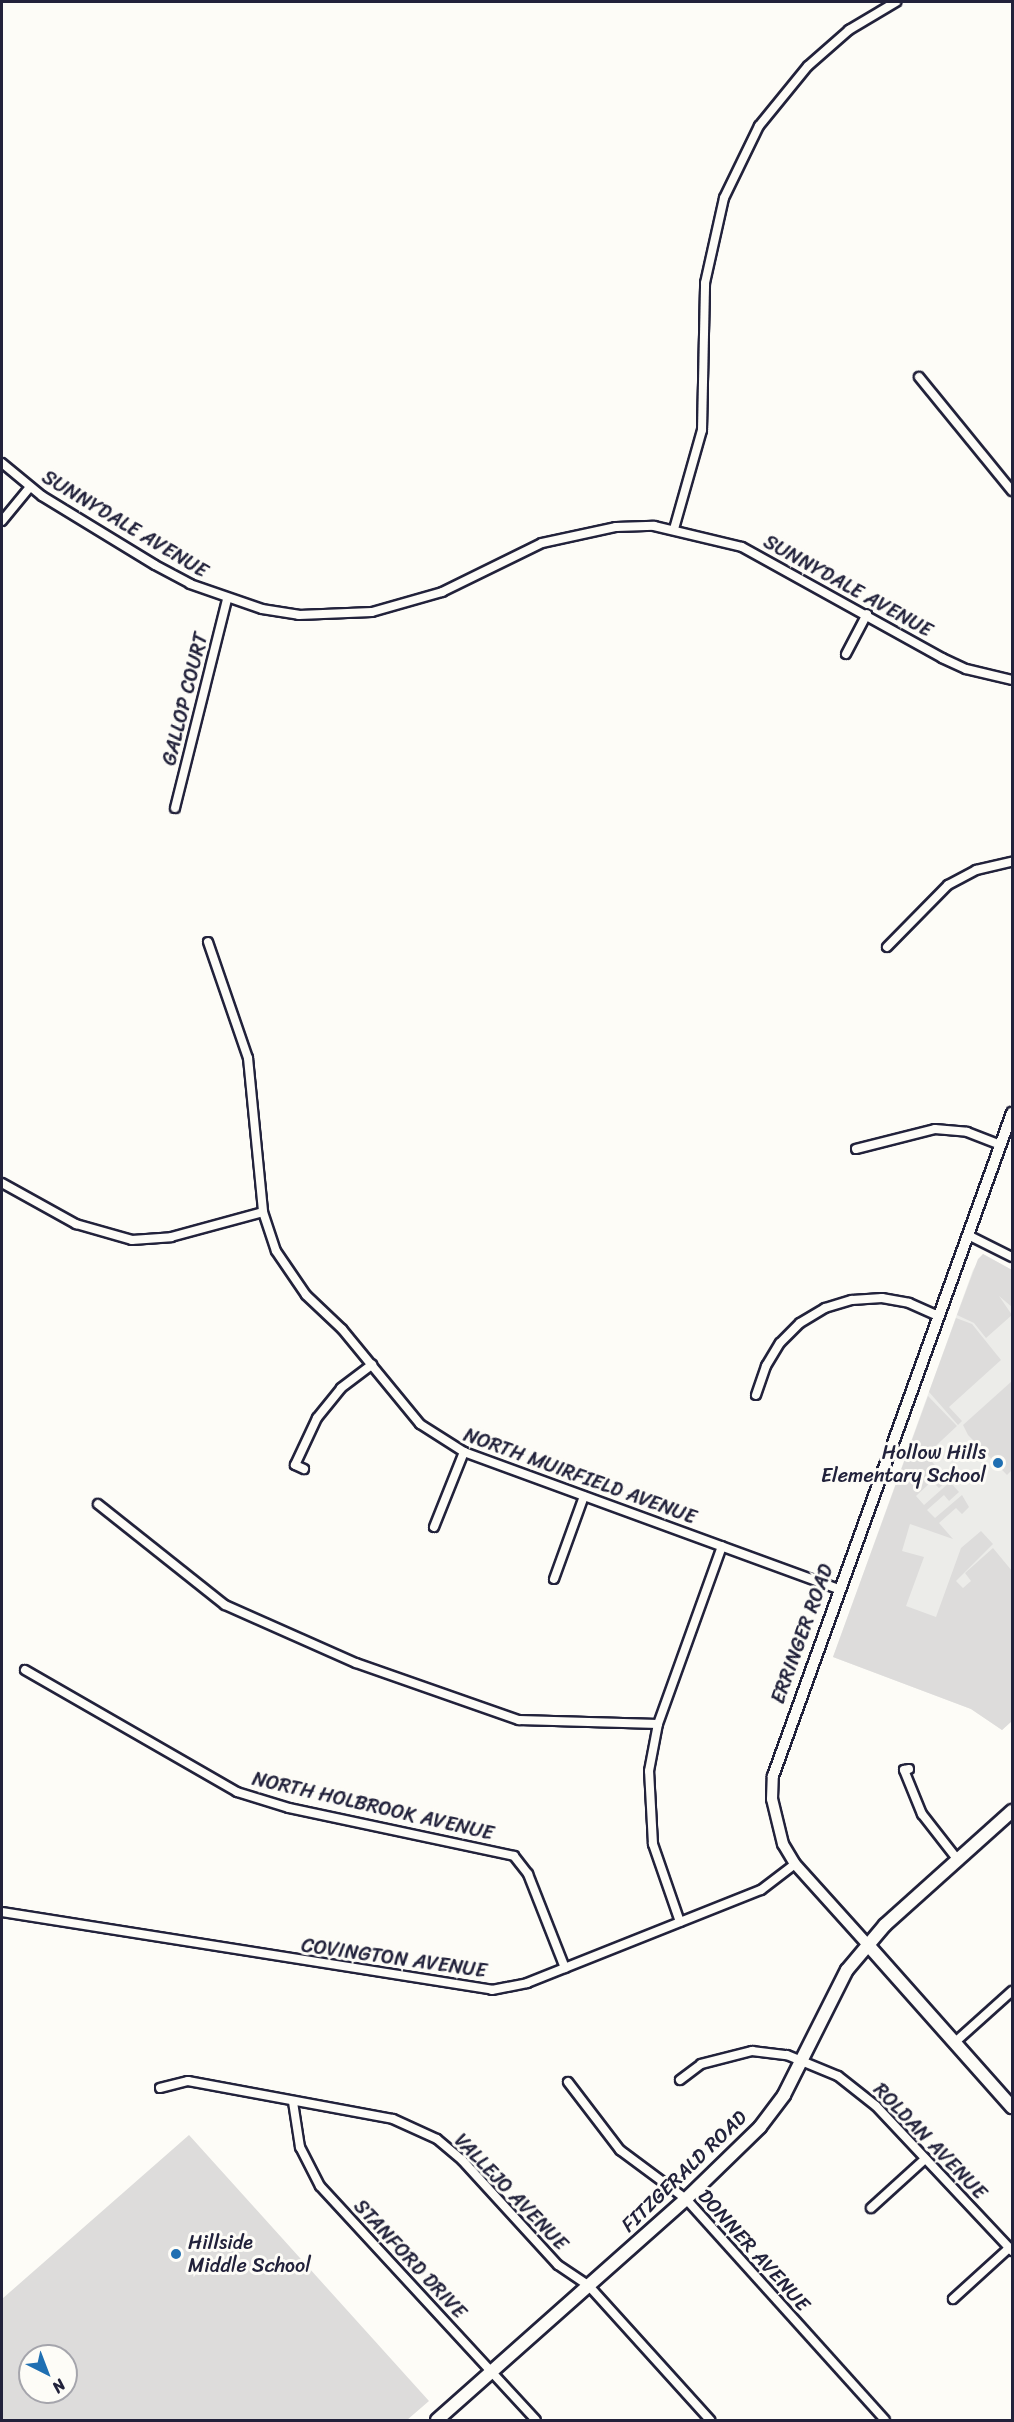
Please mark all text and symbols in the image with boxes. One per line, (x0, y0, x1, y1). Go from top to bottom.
street label: SUNNYDALE AVENUE (38, 465, 212, 583)
street label: SUNNYDALE AVENUE (759, 530, 937, 642)
street label: GALLOP COURT (157, 631, 213, 767)
street label: NORTH MUIRFIELD AVENUE (461, 1423, 699, 1529)
place label: Hollow Hills Elementary School (821, 1440, 986, 1487)
marker: Hollow Hills Elementary School (991, 1456, 1005, 1470)
street label: ERRINGER ROAD (766, 1561, 838, 1707)
street label: NORTH HOLBROOK AVENUE (250, 1767, 496, 1845)
street label: COVINGTON AVENUE (300, 1933, 488, 1983)
street label: ROLDAN AVENUE (868, 2078, 992, 2204)
street label: FITZGERALD ROAD (616, 2105, 752, 2237)
street label: VALLEJO AVENUE (449, 2129, 573, 2255)
street label: DONNER AVENUE (693, 2184, 815, 2316)
street label: STANFORD DRIVE (348, 2194, 472, 2324)
place label: Hillside Middle School (188, 2230, 311, 2277)
marker: Hillside Middle School (169, 2247, 183, 2261)
north arrow (18, 2344, 78, 2404)
text: N (45, 2372, 73, 2401)

